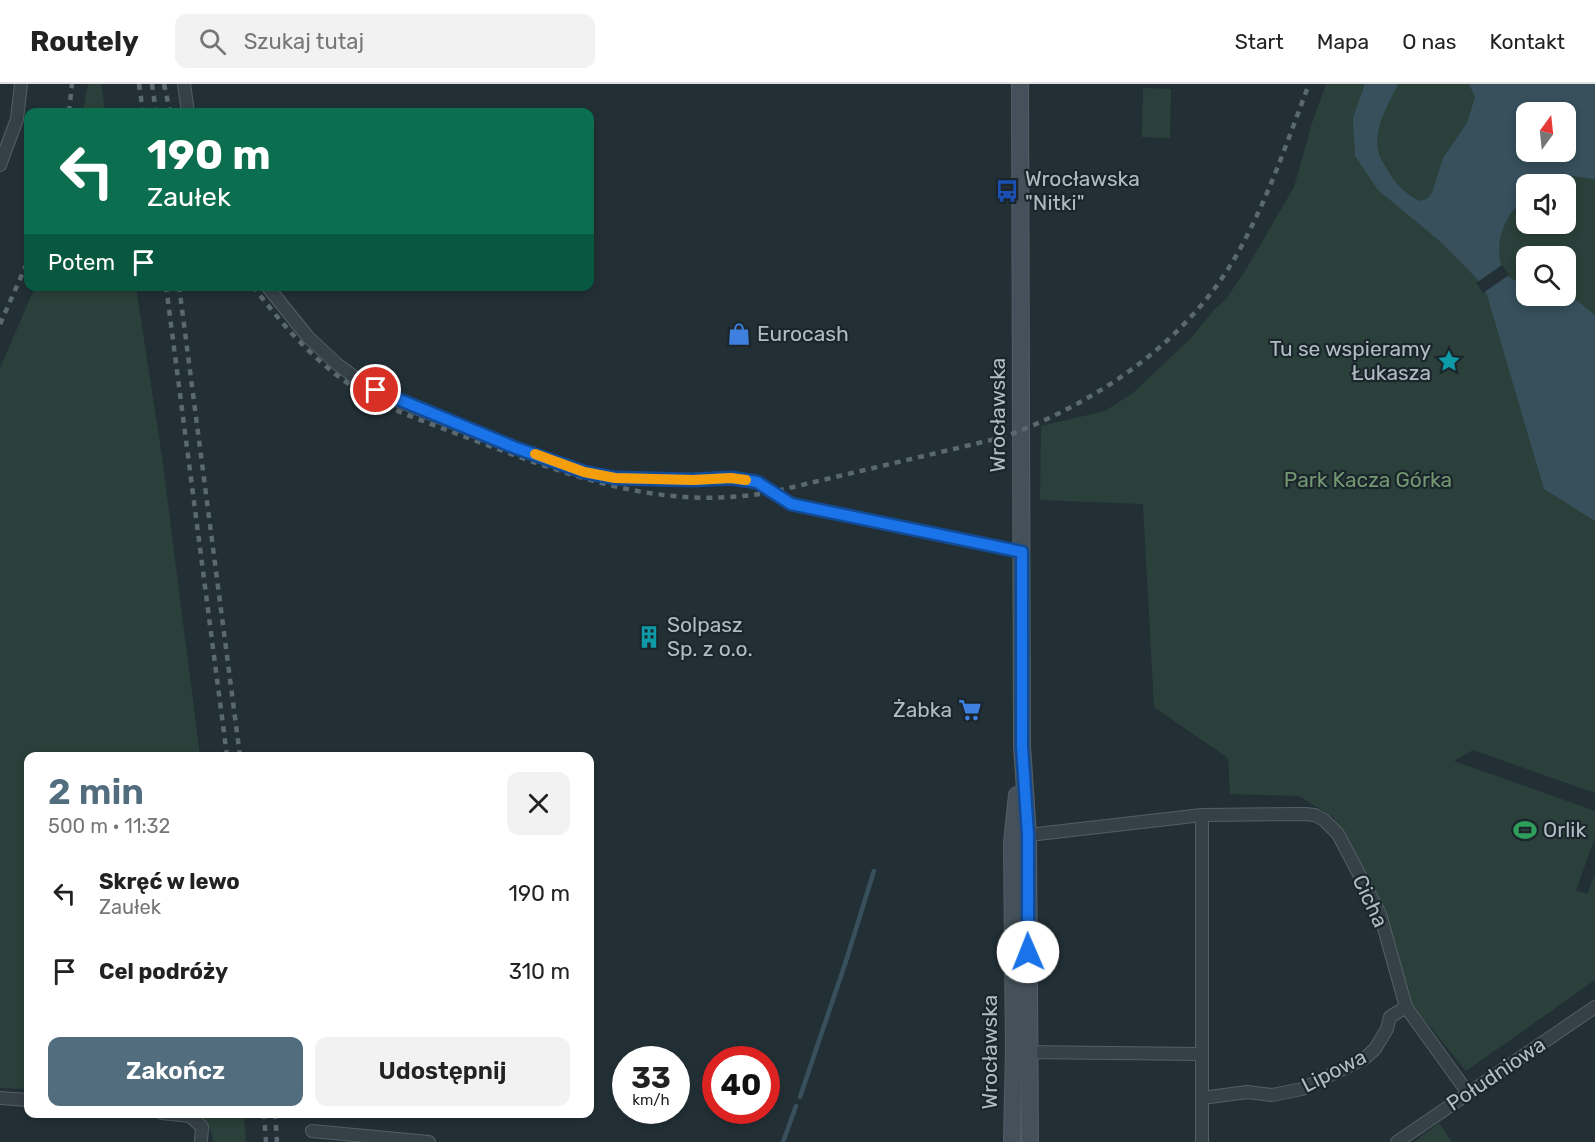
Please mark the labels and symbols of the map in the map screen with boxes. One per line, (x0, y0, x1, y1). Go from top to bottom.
north arrow (1516, 102, 1576, 162)
place label: Wrocławska "Nitki" (1025, 166, 1140, 215)
bus stop icon: Wrocławska "Nitki" (994, 178, 1020, 204)
shop icon: Eurocash (726, 321, 752, 347)
place label: Eurocash (757, 321, 849, 346)
place label: Tu se wspieramy Łukasza (1270, 336, 1431, 385)
place icon: Tu se wspieramy Łukasza (1436, 348, 1462, 374)
street label: Wrocławska (985, 358, 1010, 472)
pin (350, 364, 401, 415)
park label: Park Kacza Górka (1284, 467, 1452, 492)
place label: Solpasz Sp. z o.o. (667, 612, 753, 661)
building icon: Solpasz Sp. z o.o. (636, 624, 662, 650)
place label: Żabka (893, 697, 952, 722)
supermarket icon: Żabka (957, 697, 983, 723)
sports icon: Orlik (1512, 817, 1538, 843)
place label: Orlik (1543, 817, 1586, 842)
street label: Cicha (1347, 871, 1393, 931)
position arrow (996, 920, 1060, 984)
street label: Wrocławska (977, 995, 1002, 1109)
street label: Południowa (1441, 1031, 1550, 1116)
street label: Lipowa (1297, 1044, 1370, 1097)
speed limit sign: 40 (702, 1046, 780, 1124)

